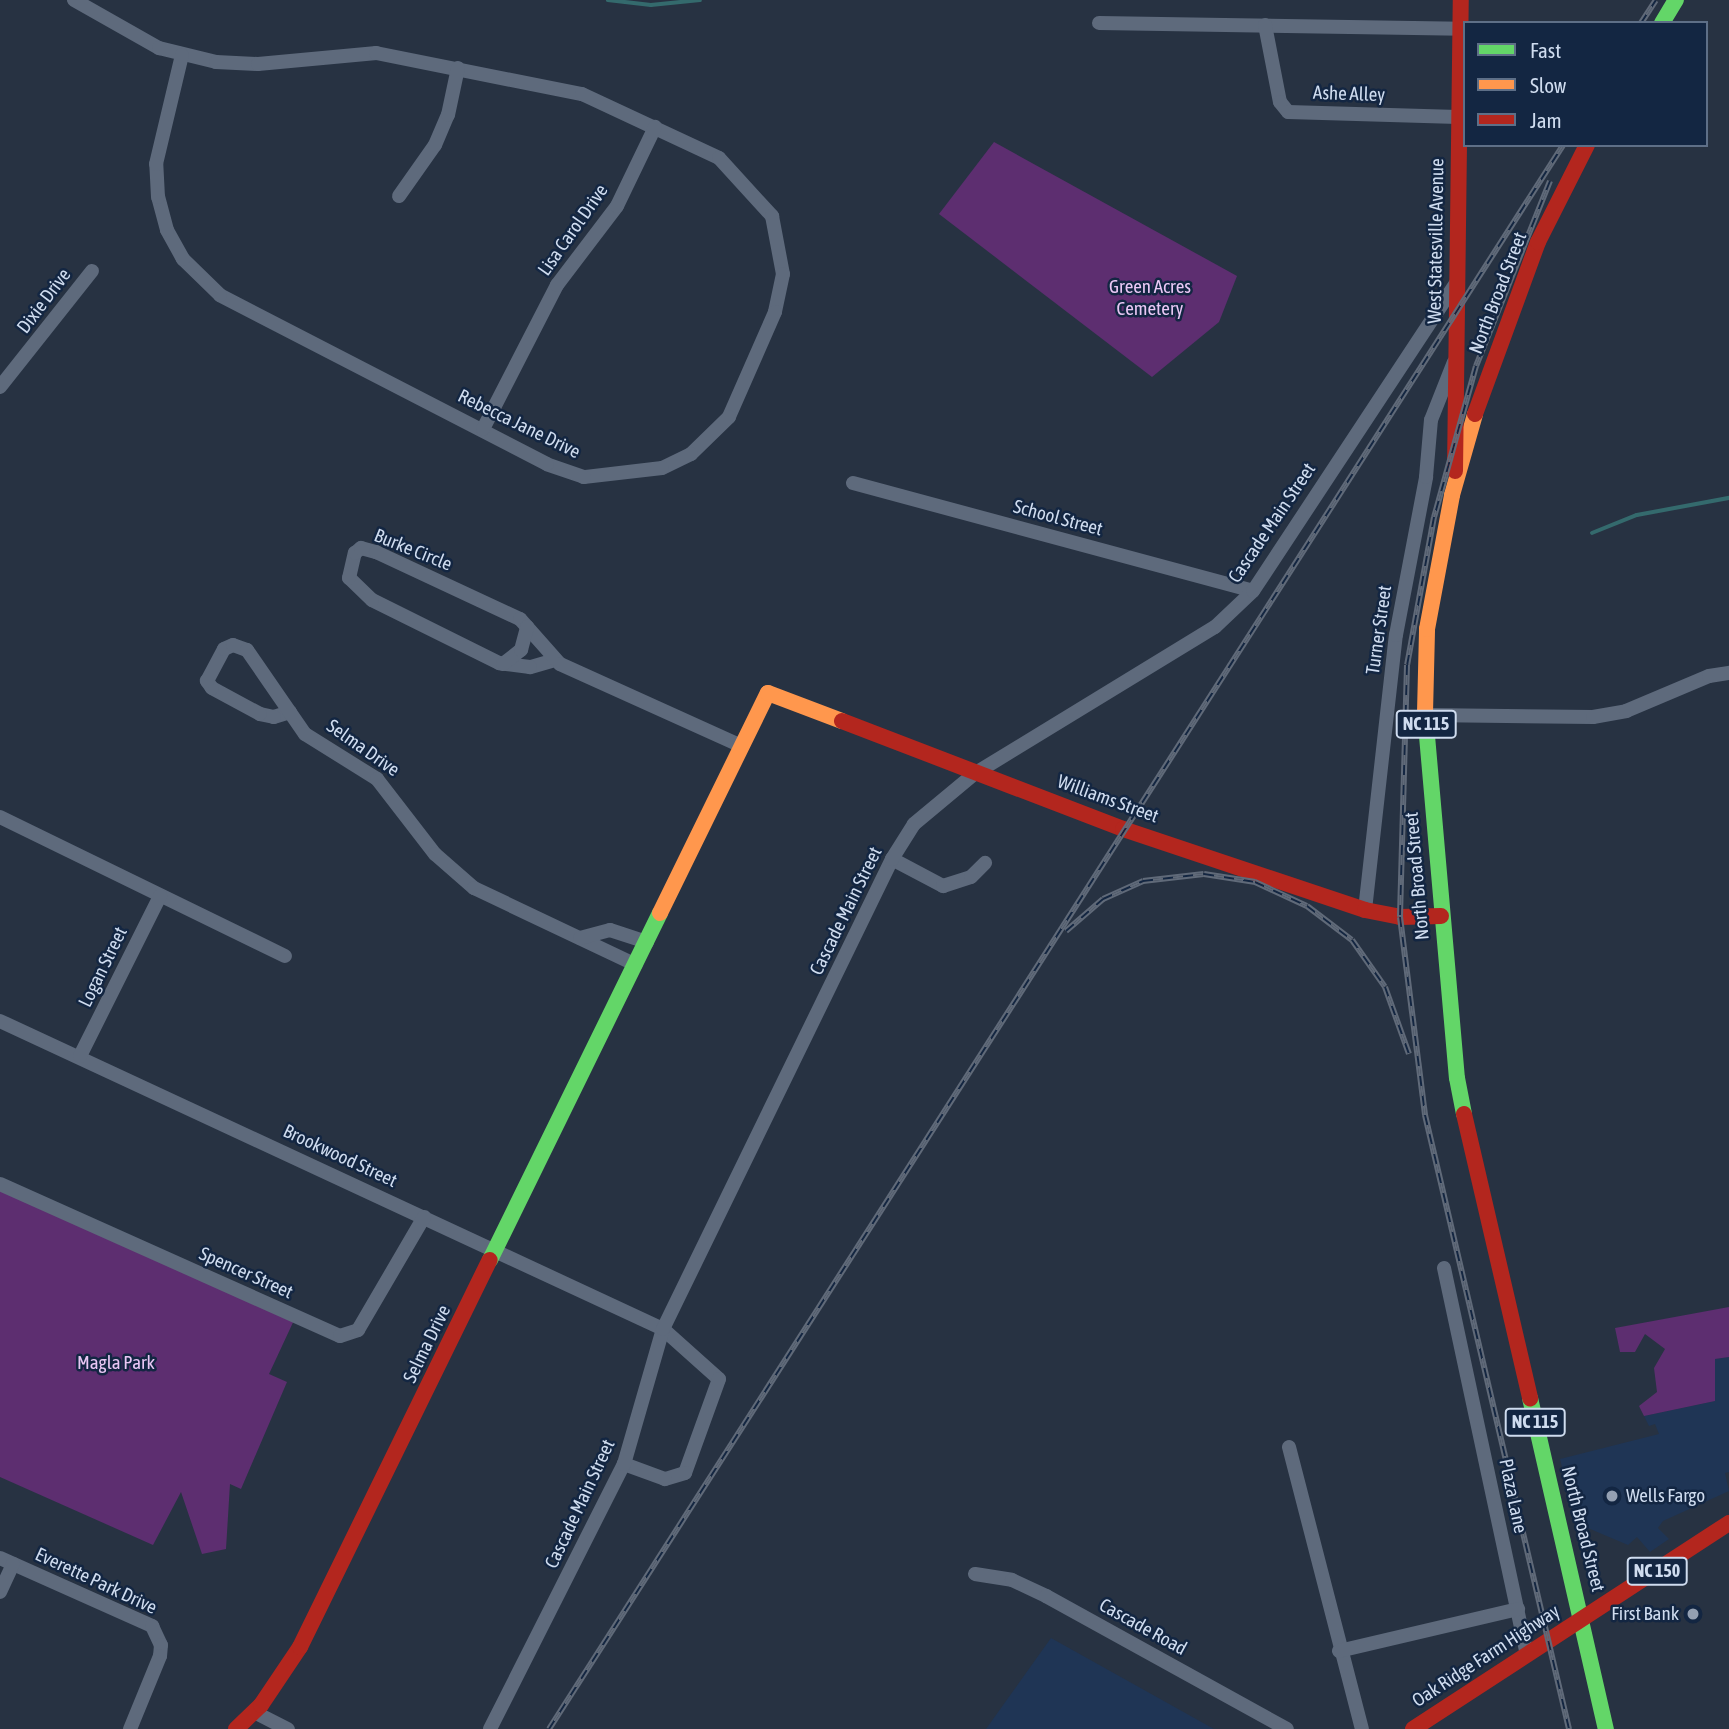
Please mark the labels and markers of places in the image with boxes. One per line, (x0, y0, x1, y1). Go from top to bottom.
place label: Wells Fargo (1626, 1485, 1705, 1507)
marker: Wells Fargo (1604, 1488, 1620, 1504)
place label: First Bank (1611, 1603, 1679, 1625)
marker: First Bank (1685, 1606, 1701, 1622)

